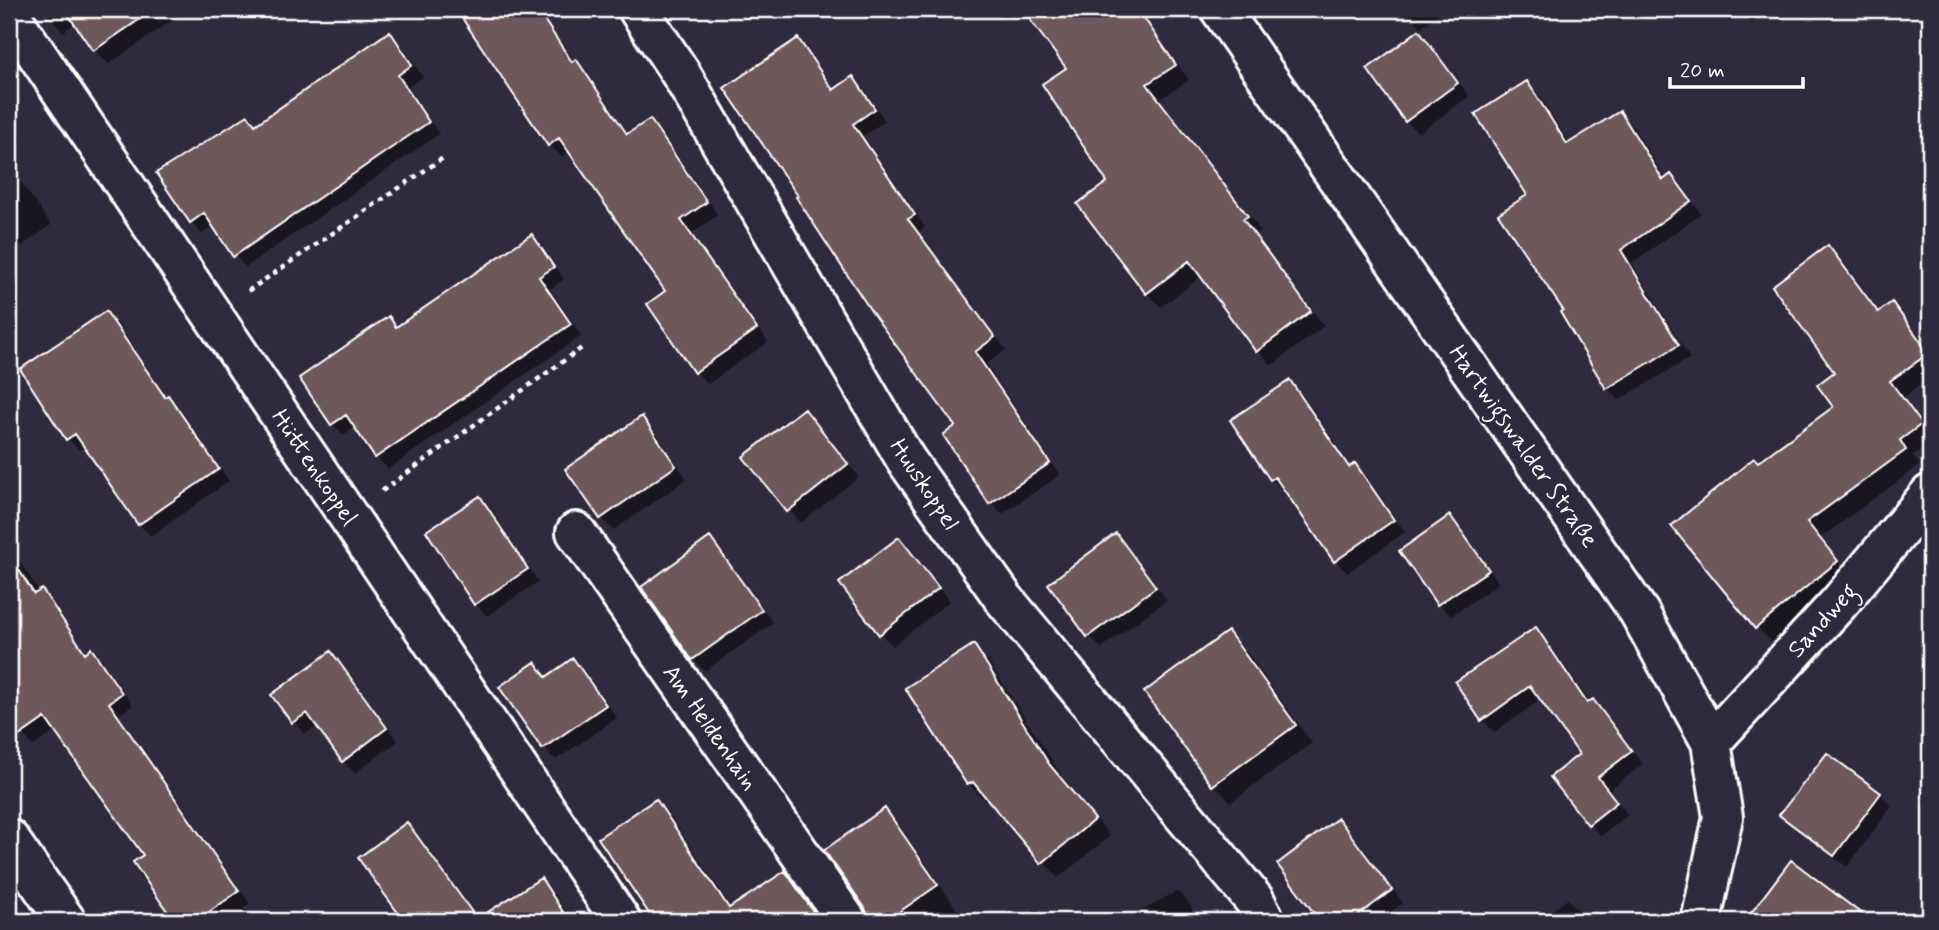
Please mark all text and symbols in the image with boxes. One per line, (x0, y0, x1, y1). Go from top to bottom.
scale bar (1670, 46, 1802, 90)
text: 20 m (1680, 57, 1725, 85)
street label: Hartwigswalder Straße (1439, 339, 1605, 556)
street label: Hüttenkoppel (263, 404, 364, 532)
street label: Huuskoppel (882, 433, 966, 537)
street label: Sandweg (1781, 577, 1867, 667)
street label: Am Heldenhain (655, 659, 765, 797)

